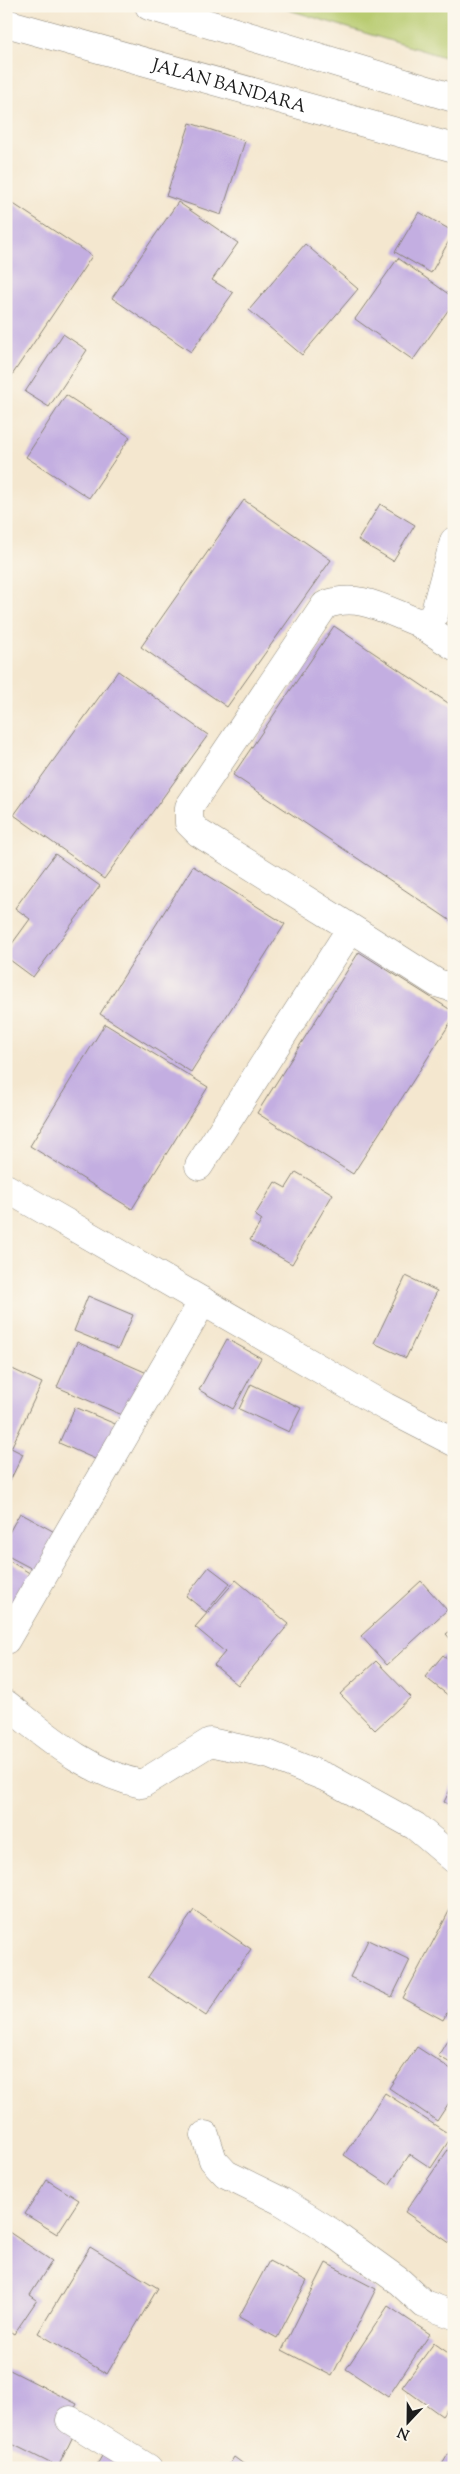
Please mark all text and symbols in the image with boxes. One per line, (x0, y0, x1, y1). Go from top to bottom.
street label: JALAN BANDARA (148, 53, 309, 121)
north arrow (382, 2396, 432, 2446)
text: N (395, 2421, 413, 2444)

